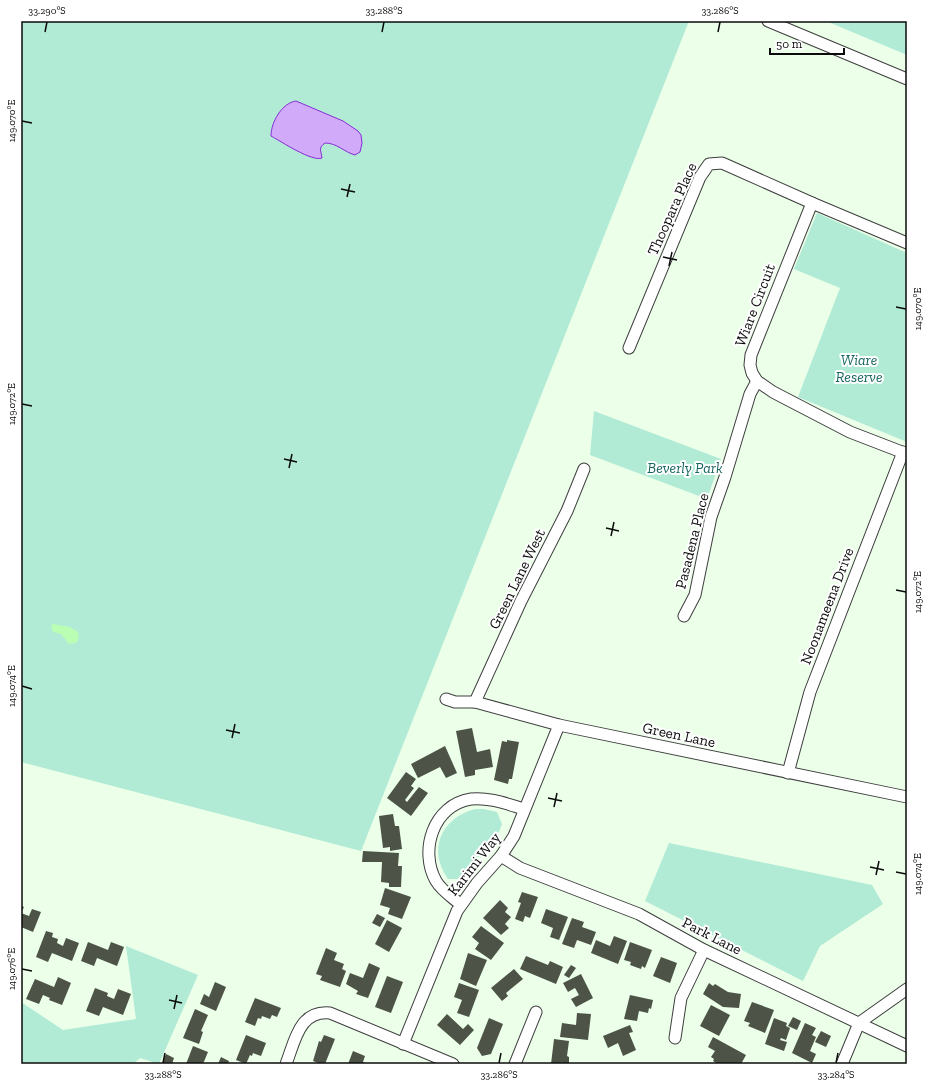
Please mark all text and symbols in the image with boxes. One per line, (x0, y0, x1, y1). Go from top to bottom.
text: 33.290°S (28, 5, 66, 17)
text: 33.288°S (365, 5, 403, 17)
text: 33.286°S (701, 5, 739, 17)
scale bar (770, 30, 844, 56)
text: 50 m (776, 37, 803, 51)
text: 149.070°E (6, 100, 18, 142)
street label: Thoopara Place (644, 160, 700, 258)
street label: Wiare Circuit (731, 261, 779, 349)
text: 149.070°E (912, 288, 924, 330)
park label: Wiare Reserve (836, 351, 882, 386)
text: 149.072°E (6, 383, 18, 425)
park label: Beverly Park (647, 459, 723, 477)
street label: Pasadena Place (671, 491, 713, 591)
street label: Green Lane West (485, 526, 549, 632)
street label: Noonameena Drive (796, 545, 858, 667)
text: 149.072°E (912, 571, 924, 613)
text: 149.074°E (6, 665, 18, 707)
street label: Green Lane (641, 719, 717, 751)
street label: Karimi Way (444, 829, 504, 899)
text: 149.074°E (912, 853, 924, 895)
street label: Park Lane (679, 913, 745, 959)
text: 149.076°E (6, 948, 18, 990)
text: 33.288°S (144, 1069, 182, 1081)
text: 33.286°S (480, 1069, 518, 1081)
text: 33.284°S (818, 1069, 854, 1081)

